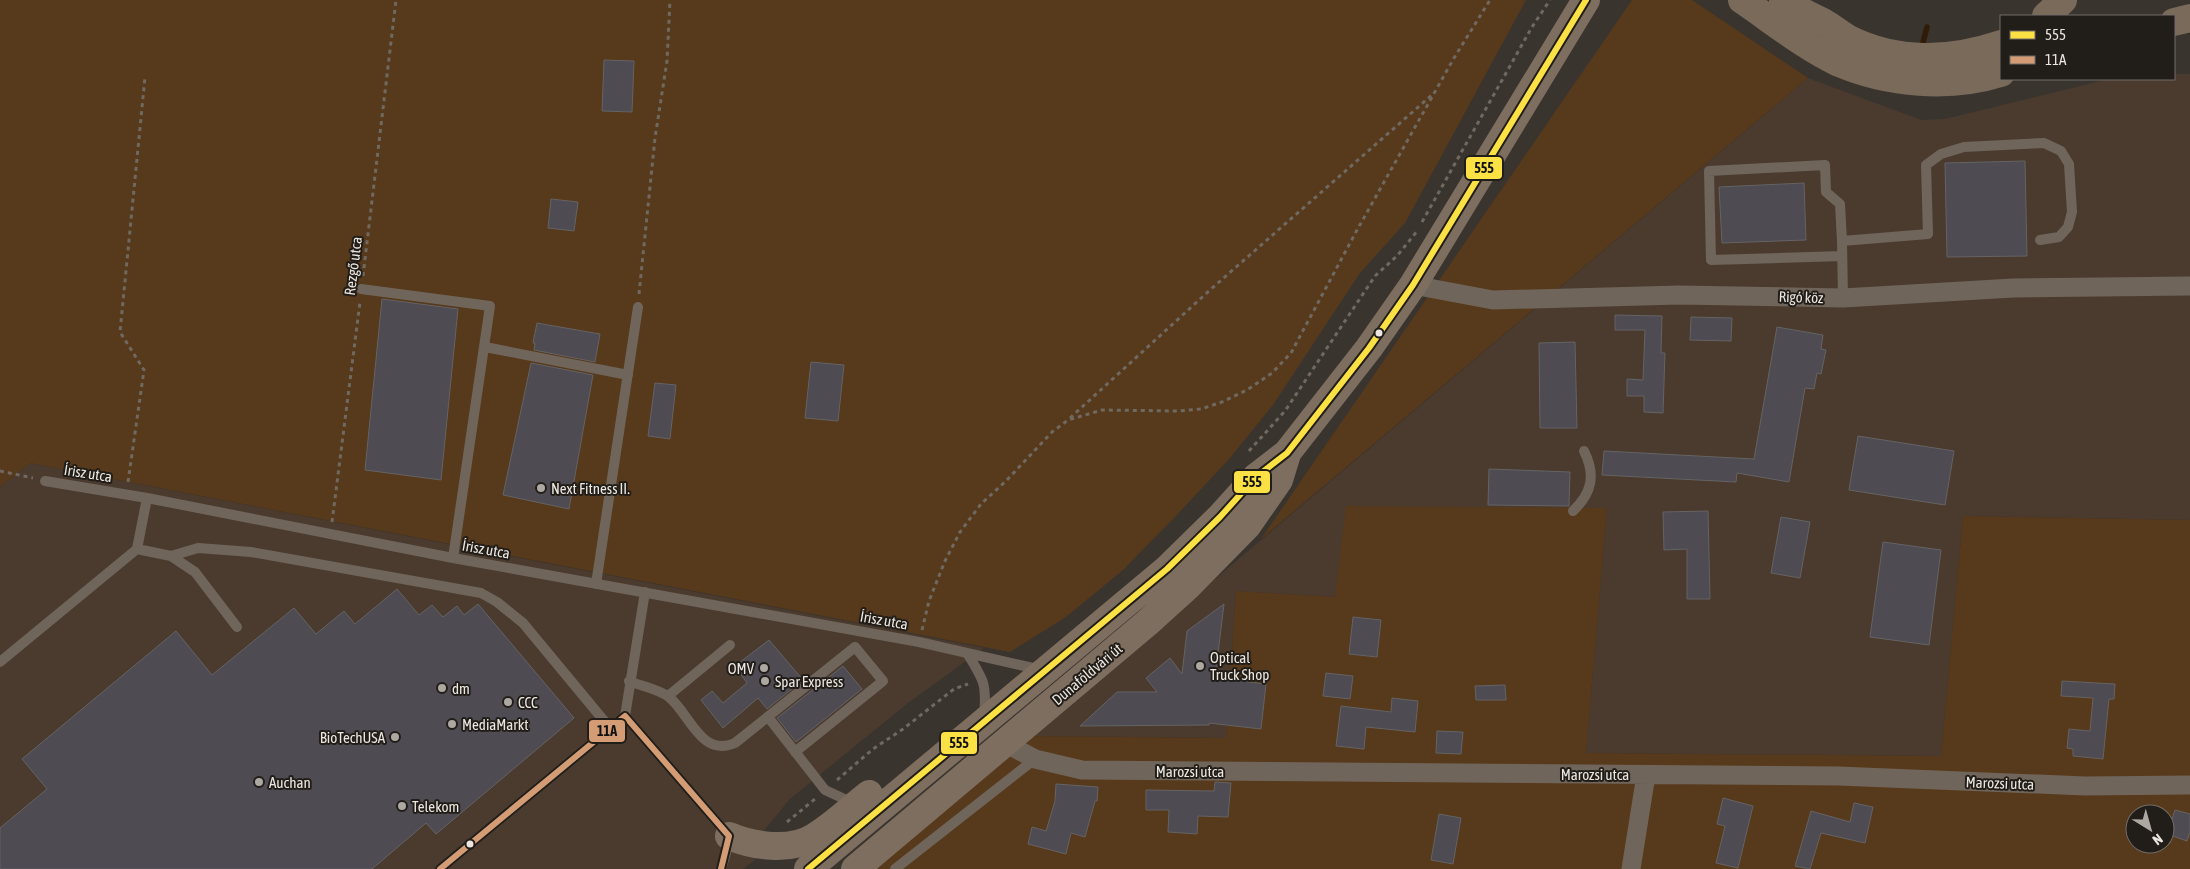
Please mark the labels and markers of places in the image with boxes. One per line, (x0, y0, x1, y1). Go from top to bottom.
unlabelled marker (1374, 328, 1384, 338)
place label: Next Fitness II. (551, 480, 630, 497)
marker: Next Fitness II. (535, 482, 547, 494)
place label: Optical Truck Shop (1210, 649, 1269, 683)
place label: OMV (728, 660, 755, 677)
marker: Optical Truck Shop (1194, 660, 1206, 672)
marker: OMV (758, 662, 770, 674)
place label: Spar Express (775, 673, 843, 690)
marker: Spar Express (759, 675, 771, 687)
place label: dm (452, 680, 470, 697)
marker: dm (436, 682, 448, 694)
place label: CCC (518, 694, 538, 711)
marker: CCC (502, 696, 514, 708)
place label: MediaMarkt (462, 716, 529, 733)
marker: MediaMarkt (446, 718, 458, 730)
place label: BioTechUSA (320, 729, 386, 746)
marker: BioTechUSA (389, 731, 401, 743)
place label: Auchan (269, 774, 311, 791)
marker: Auchan (253, 776, 265, 788)
place label: Telekom (412, 798, 459, 815)
marker: Telekom (396, 800, 408, 812)
unlabelled marker (465, 839, 475, 849)

